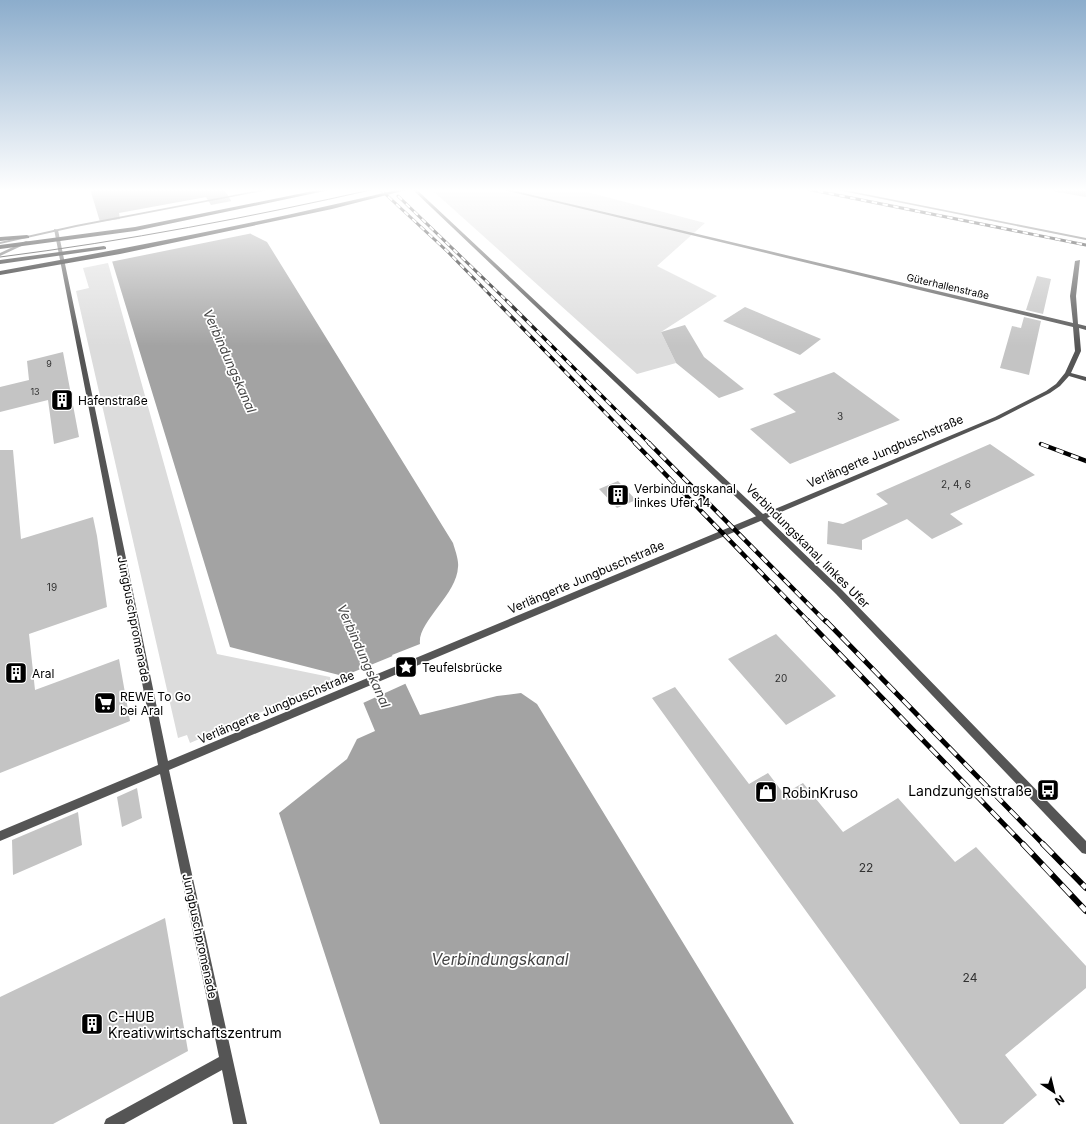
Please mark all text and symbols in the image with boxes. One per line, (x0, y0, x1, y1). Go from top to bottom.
street label: Güterhallenstraße (906, 271, 991, 301)
water label: Verbindungskanal (200, 307, 260, 416)
house number: 9 (46, 358, 52, 369)
house number: 13 (30, 386, 40, 397)
building icon: Hafenstraße (49, 387, 75, 413)
place label: Hafenstraße (78, 393, 148, 408)
house number: 3 (837, 410, 843, 422)
street label: Verlängerte Jungbuschstraße (805, 411, 965, 491)
house number: 2, 4, 6 (941, 478, 971, 490)
place label: Verbindungskanal linkes Ufer 14 (634, 481, 736, 510)
street label: Verbindungskanal, linkes Ufer (743, 481, 873, 611)
building icon: Verbindungskanal linkes Ufer 14 (605, 482, 631, 508)
street label: Verlängerte Jungbuschstraße (506, 537, 666, 617)
street label: Jungbuschpromenade (114, 555, 154, 683)
house number: 19 (47, 581, 57, 593)
water label: Verbindungskanal (334, 602, 394, 711)
place icon: Teufelsbrücke (393, 654, 419, 680)
building icon: Aral (3, 660, 29, 686)
place label: Teufelsbrücke (422, 660, 502, 675)
place label: Aral (32, 666, 54, 681)
street label: Verlängerte Jungbuschstraße (196, 667, 356, 747)
house number: 20 (775, 672, 787, 684)
place label: REWE To Go bei Aral (120, 689, 191, 718)
supermarket icon: REWE To Go bei Aral (92, 690, 118, 716)
bus stop icon: Landzungenstraße (1035, 777, 1061, 803)
shop icon: RobinKruso (753, 779, 779, 805)
place label: Landzungenstraße (908, 782, 1032, 799)
place label: RobinKruso (782, 784, 858, 801)
house number: 22 (859, 860, 873, 875)
street label: Jungbuschpromenade (179, 872, 221, 1000)
water label: Verbindungskanal (431, 949, 569, 969)
house number: 24 (963, 970, 978, 985)
place label: C-HUB Kreativwirtschaftszentrum (108, 1008, 282, 1041)
building icon: C-HUB Kreativwirtschaftszentrum (79, 1011, 105, 1037)
north arrow (1034, 1072, 1074, 1112)
text: N (1052, 1092, 1067, 1108)

